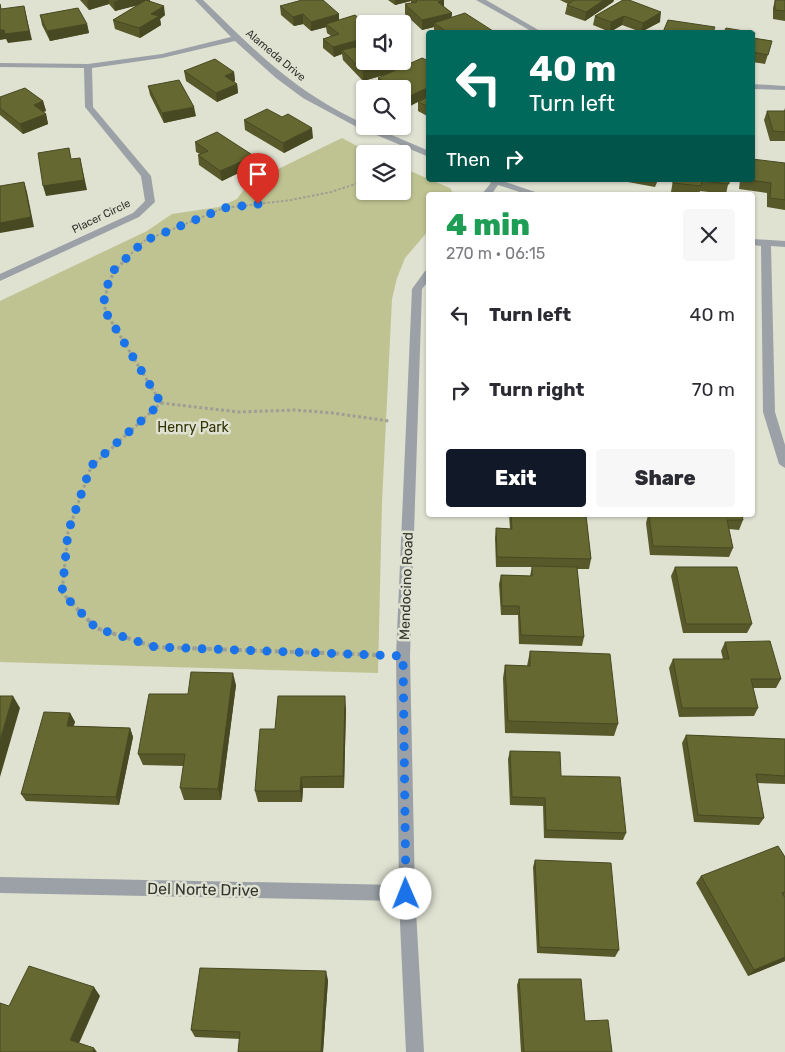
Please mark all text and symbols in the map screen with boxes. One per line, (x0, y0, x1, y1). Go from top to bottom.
map controls (356, 15, 411, 200)
button: sound (356, 15, 411, 70)
street label: Alameda Drive (243, 27, 308, 84)
text: 40 m (529, 48, 616, 90)
icon: left (446, 50, 511, 115)
button: search (356, 80, 411, 135)
text: Turn left (529, 90, 615, 117)
button: layers (356, 145, 411, 200)
icon: right (500, 145, 528, 173)
text: Then (446, 148, 490, 171)
pin (237, 153, 279, 204)
icon: arrive (244, 160, 272, 188)
street label: Placer Circle (70, 197, 133, 236)
text: 4 min (446, 207, 530, 243)
button: close (683, 209, 735, 261)
text: 270 m · 06:15 (446, 244, 545, 263)
icon: left (446, 301, 474, 329)
text: Turn left (489, 303, 571, 326)
text: 40 m (690, 303, 735, 326)
icon: right (446, 376, 474, 404)
text: Turn right (489, 378, 584, 401)
text: 70 m (692, 378, 735, 401)
park label: Henry Park (157, 419, 230, 436)
button: Exit (446, 449, 586, 507)
button: Share (596, 449, 735, 507)
street label: Mendocino Road (396, 532, 417, 640)
position arrow (379, 867, 431, 919)
street label: Del Norte Drive (147, 879, 259, 900)

